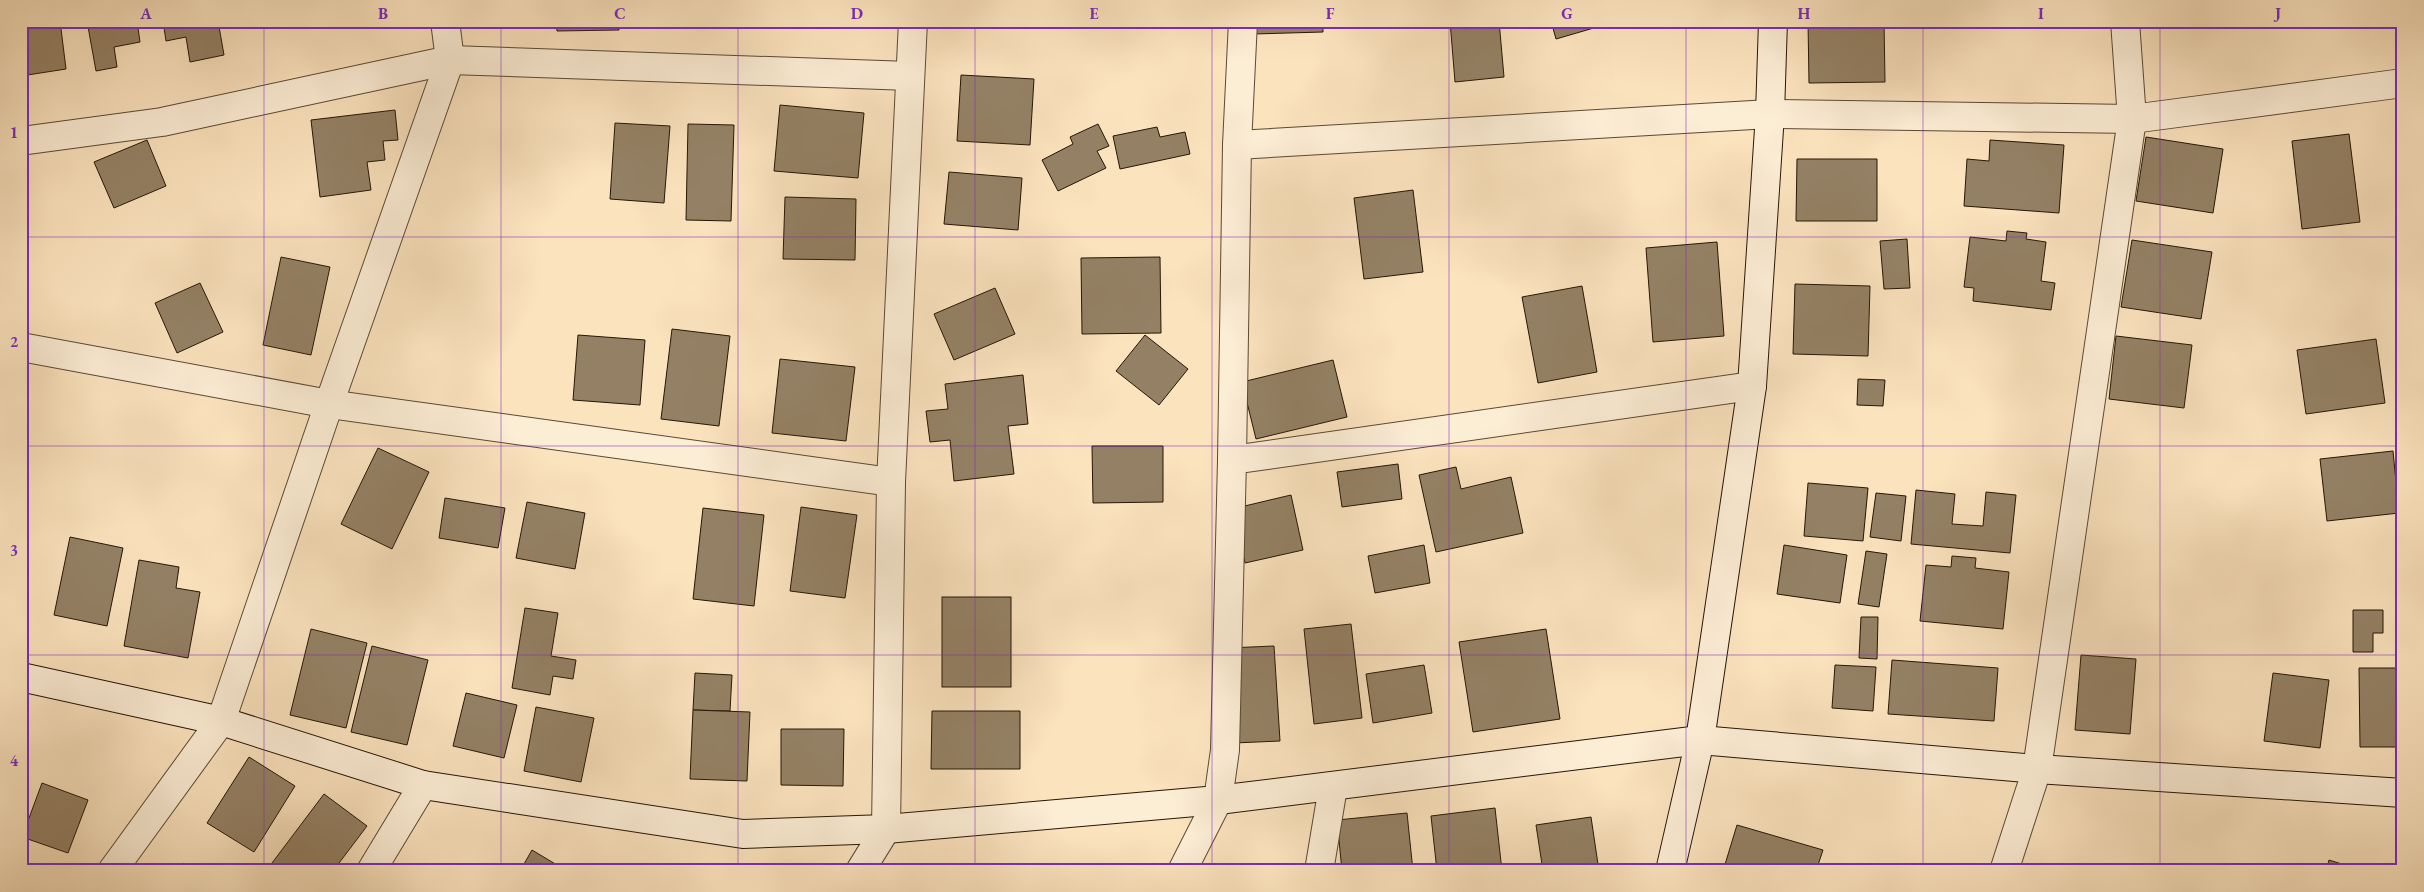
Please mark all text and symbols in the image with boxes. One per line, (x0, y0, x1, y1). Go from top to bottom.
text: A (139, 3, 152, 24)
text: B (378, 3, 388, 24)
text: C (614, 3, 626, 24)
text: D (851, 3, 863, 24)
text: E (1089, 3, 1099, 24)
text: F (1326, 3, 1335, 24)
text: G (1561, 3, 1573, 24)
text: H (1798, 3, 1811, 24)
text: I (2038, 3, 2044, 24)
text: J (2273, 3, 2281, 24)
text: 1 (10, 122, 18, 143)
text: 2 (10, 331, 19, 352)
text: 3 (10, 540, 18, 561)
text: 4 (10, 750, 19, 771)

